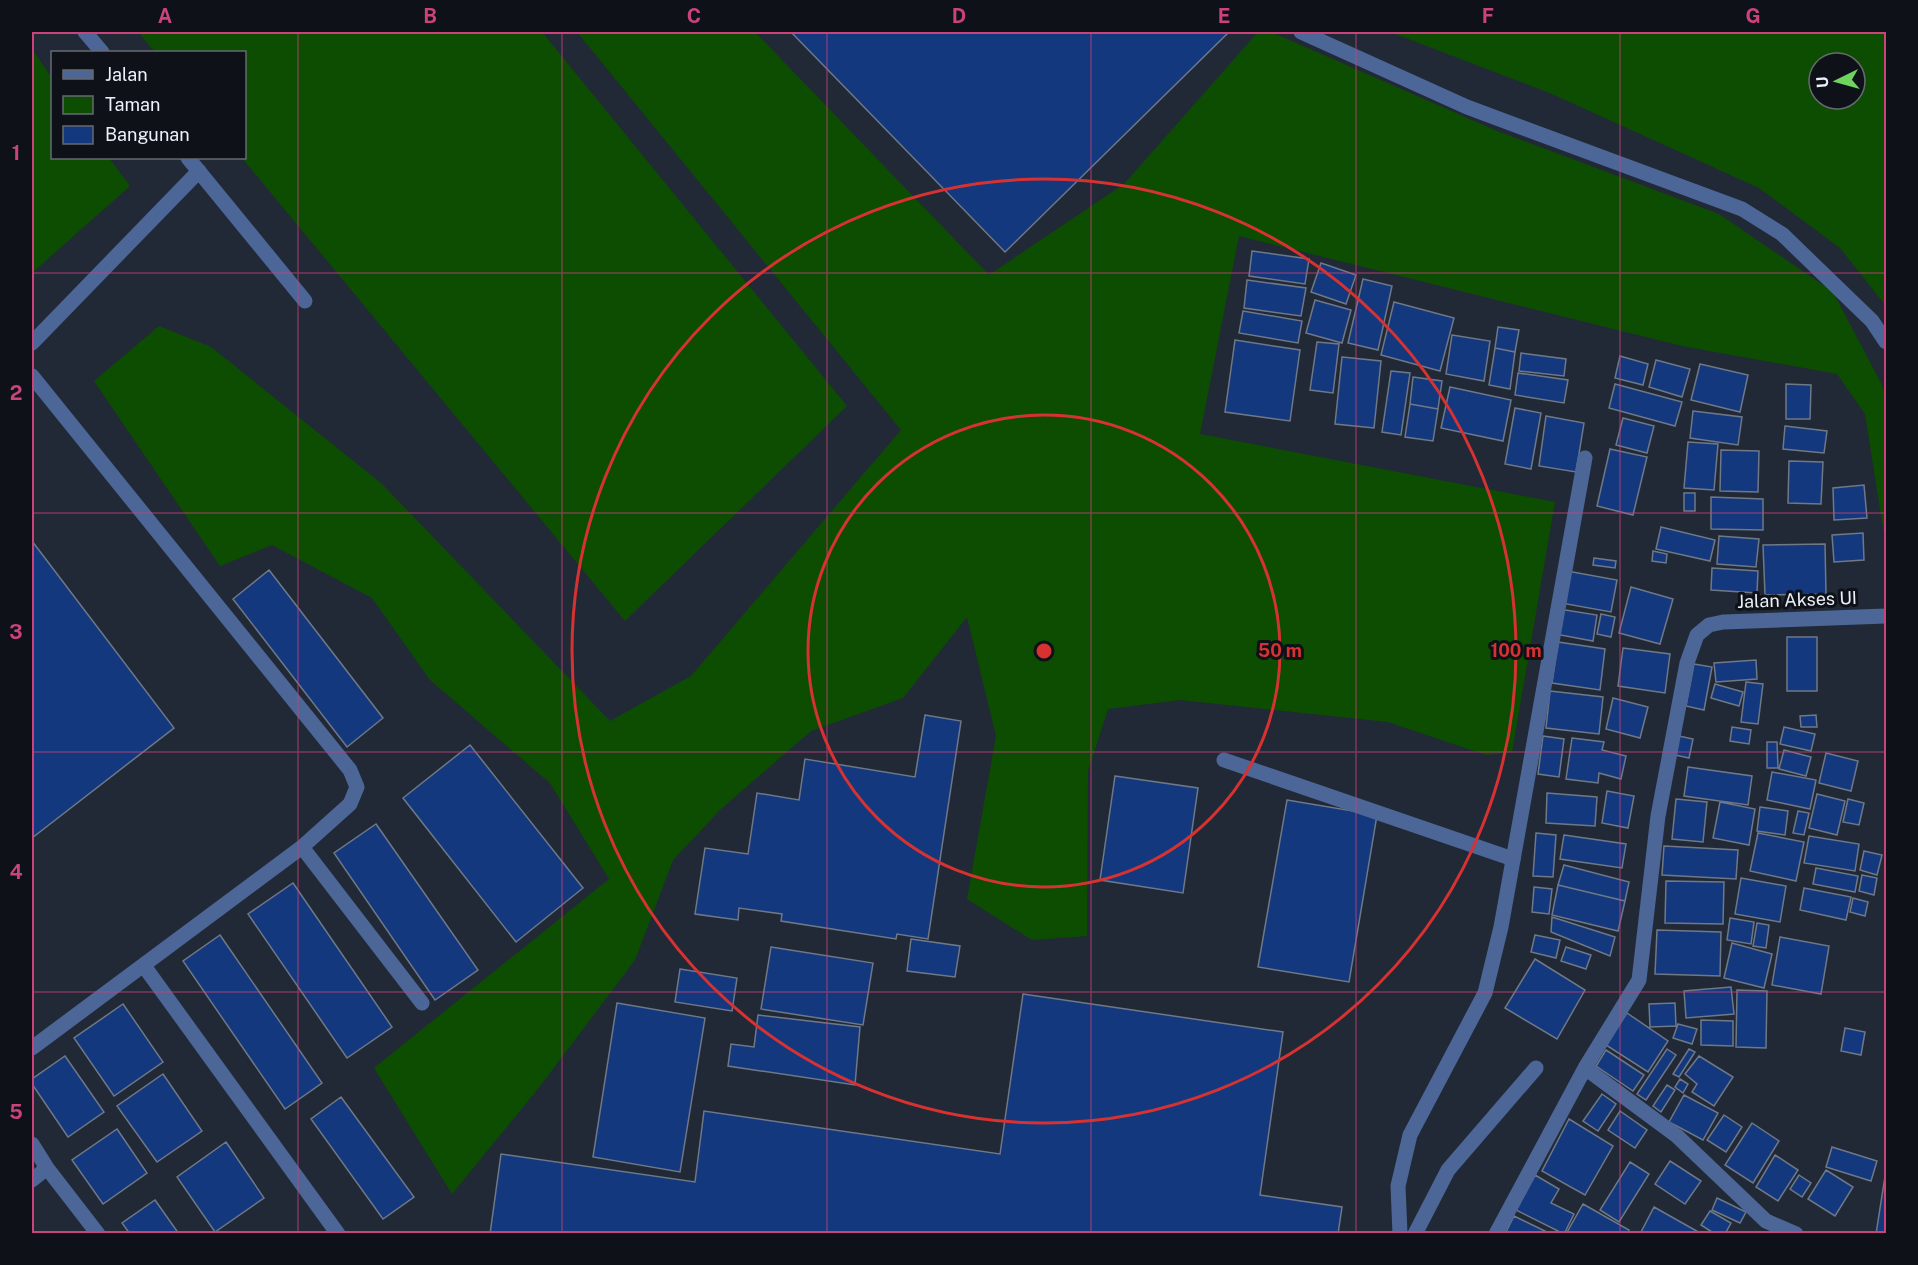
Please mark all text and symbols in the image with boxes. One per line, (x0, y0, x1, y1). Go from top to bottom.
text: A (158, 4, 172, 28)
text: B (423, 4, 437, 28)
text: C (687, 4, 701, 28)
text: D (952, 4, 966, 28)
text: E (1218, 4, 1230, 28)
text: F (1482, 4, 1494, 28)
text: G (1745, 4, 1761, 28)
legend (51, 51, 246, 159)
north arrow (1807, 51, 1867, 111)
text: Jalan (105, 64, 148, 85)
text: U (1813, 76, 1833, 89)
text: Taman (105, 94, 160, 115)
text: Bangunan (105, 124, 190, 145)
text: 1 (12, 141, 20, 165)
text: 2 (10, 381, 22, 405)
street label: Jalan Akses UI (1737, 587, 1857, 612)
text: 3 (9, 620, 23, 644)
text: 50 m (1258, 640, 1302, 661)
text: 100 m (1490, 640, 1542, 661)
centre of rings (1034, 641, 1054, 661)
text: 4 (9, 860, 23, 884)
text: 5 (9, 1100, 23, 1124)

